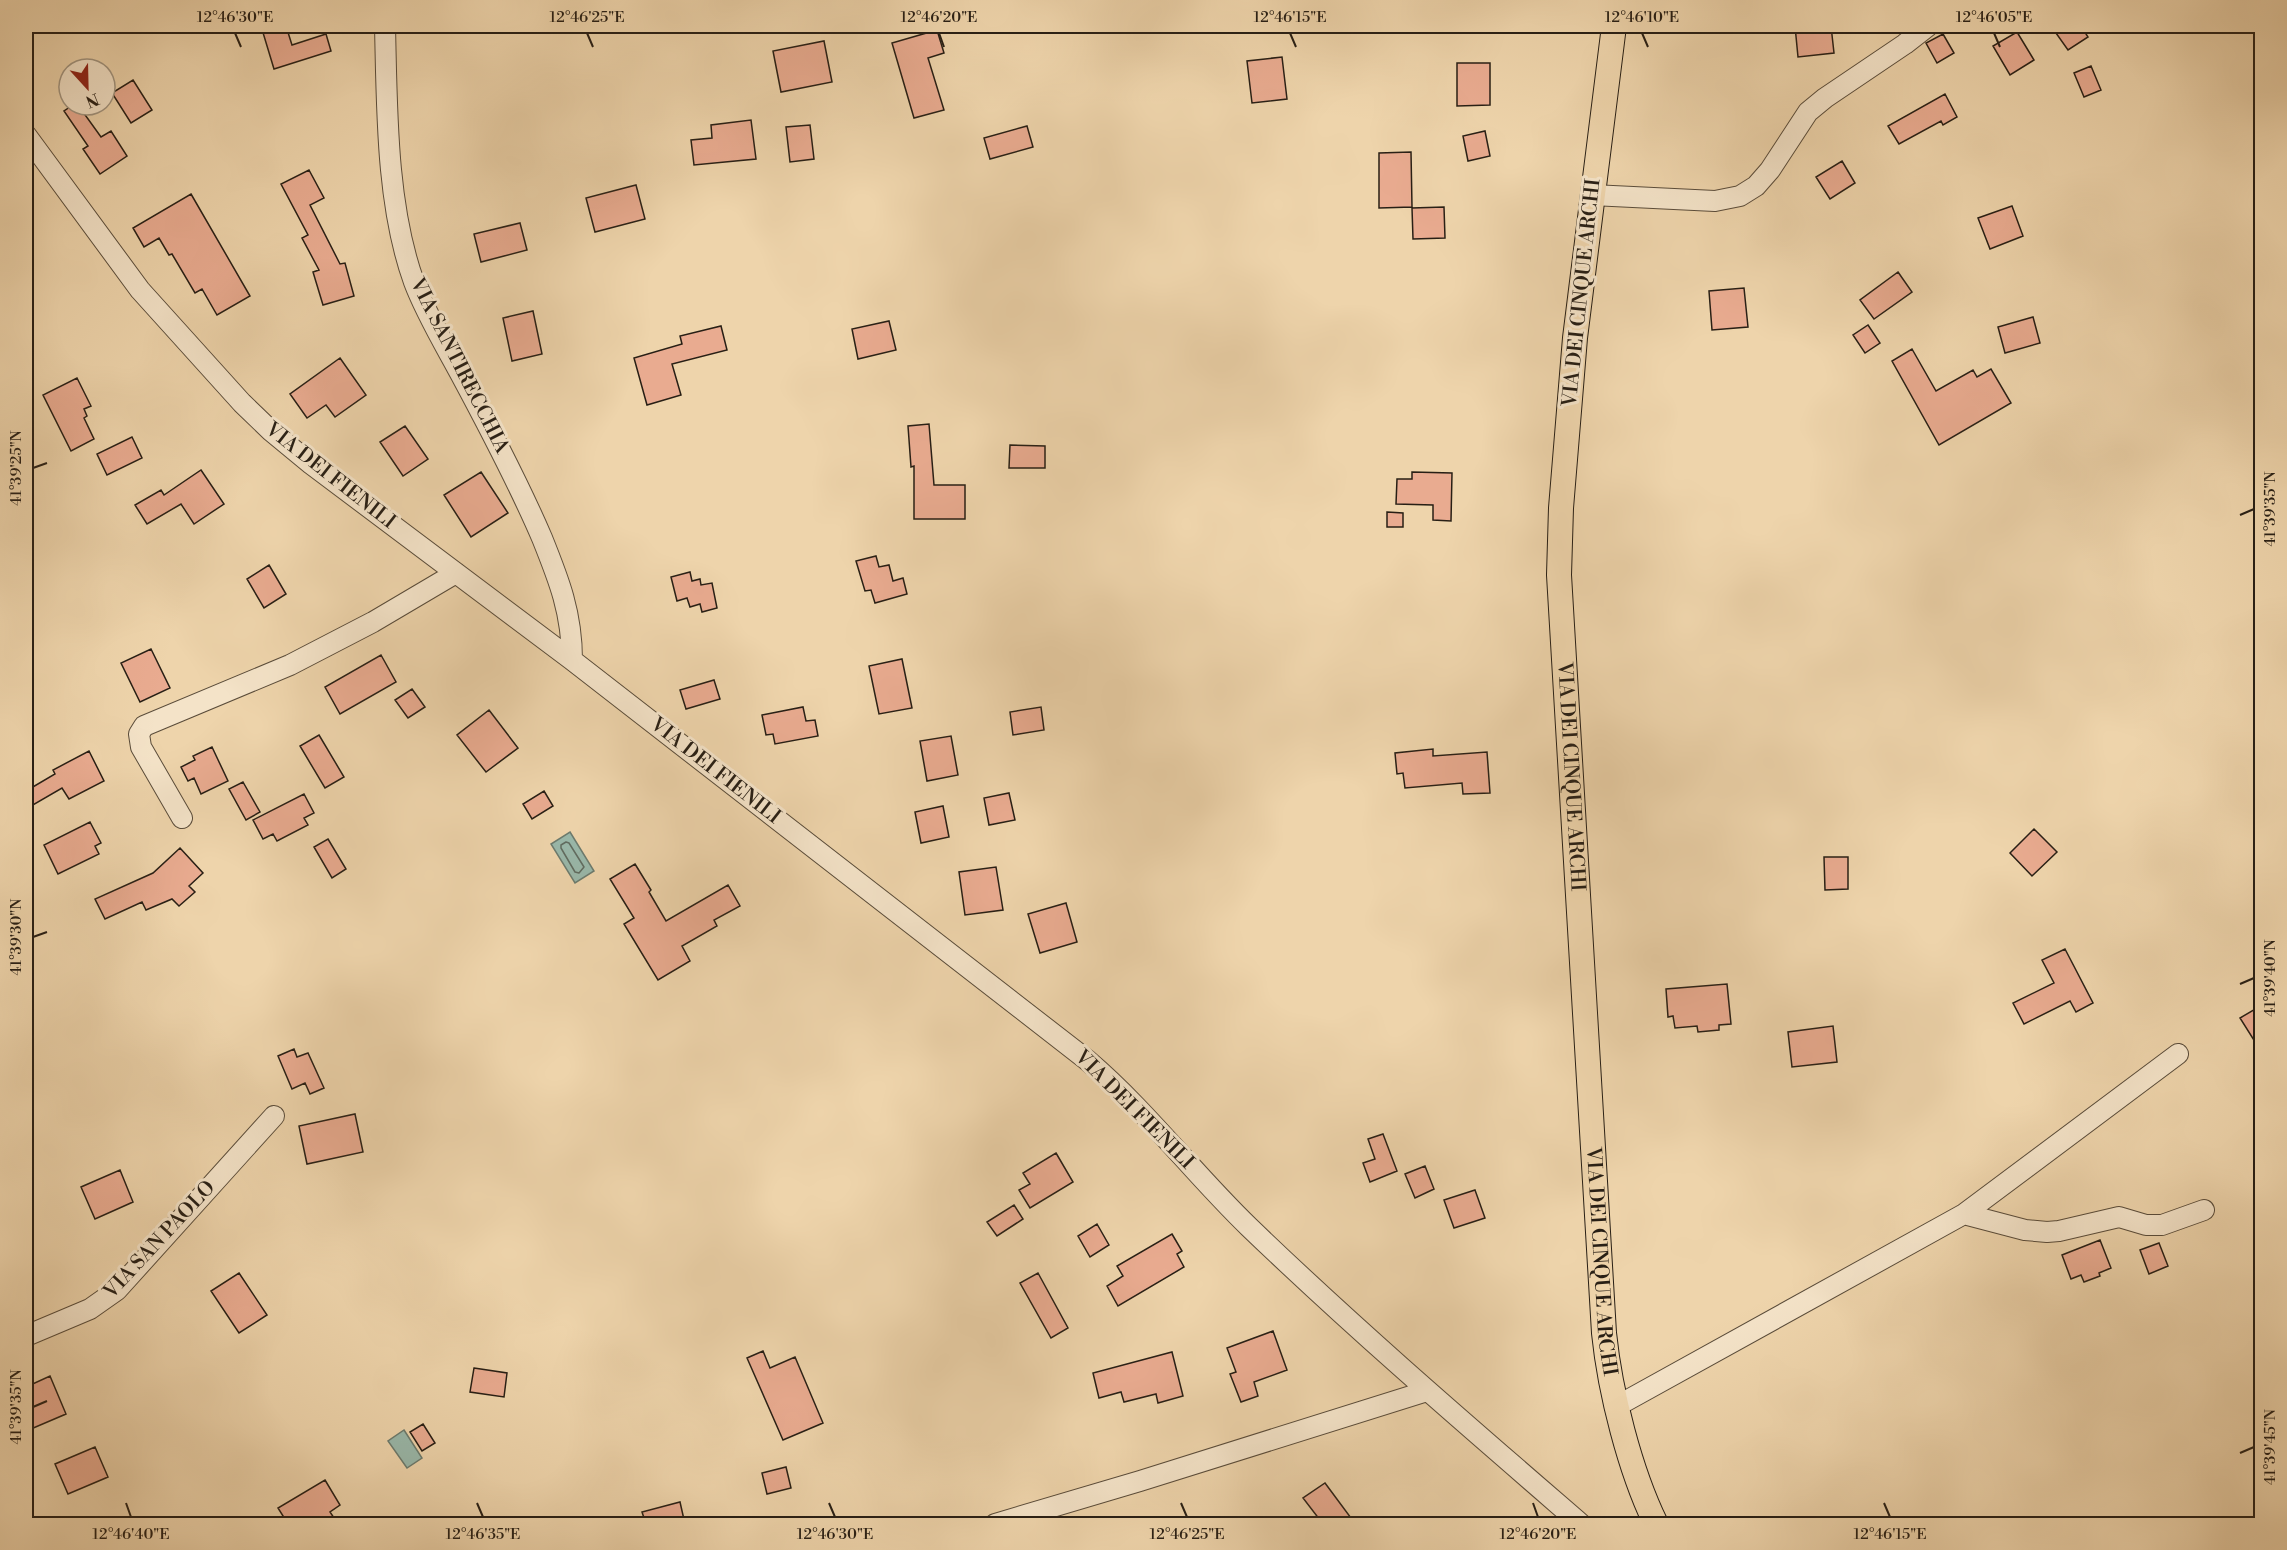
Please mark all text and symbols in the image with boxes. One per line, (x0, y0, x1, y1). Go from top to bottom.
text: 12°46'30"E (197, 8, 273, 27)
text: 12°46'25"E (549, 8, 625, 27)
text: 12°46'20"E (901, 8, 977, 27)
text: 12°46'15"E (1253, 8, 1327, 27)
text: 12°46'10"E (1605, 8, 1679, 27)
text: 12°46'05"E (1956, 8, 2032, 27)
north arrow (57, 57, 117, 117)
text: N (82, 88, 102, 112)
street label: VIA DEI CINQUE ARCHI (1557, 177, 1606, 409)
street label: VIA SANTIRECCHIA (403, 273, 515, 459)
street label: VIA DEI FIENILI (259, 417, 401, 535)
text: 41°39'25"N (7, 430, 26, 506)
text: 41°39'35"N (2261, 471, 2280, 547)
street label: VIA DEI CINQUE ARCHI (1552, 660, 1590, 892)
street label: VIA DEI FIENILI (644, 712, 786, 830)
text: 41°39'30"N (7, 899, 26, 975)
text: 41°39'40"N (2261, 939, 2280, 1017)
street label: VIA DEI FIENILI (1068, 1044, 1199, 1175)
street label: VIA DEI CINQUE ARCHI (1580, 1145, 1623, 1378)
street label: VIA SAN PAOLO (98, 1176, 221, 1305)
text: 41°39'35"N (7, 1369, 26, 1445)
text: 41°39'45"N (2261, 1409, 2280, 1485)
text: 12°46'40"E (92, 1525, 170, 1544)
text: 12°46'35"E (446, 1525, 520, 1544)
text: 12°46'30"E (797, 1525, 873, 1544)
text: 12°46'25"E (1149, 1525, 1225, 1544)
text: 12°46'20"E (1500, 1525, 1576, 1544)
text: 12°46'15"E (1853, 1525, 1927, 1544)

